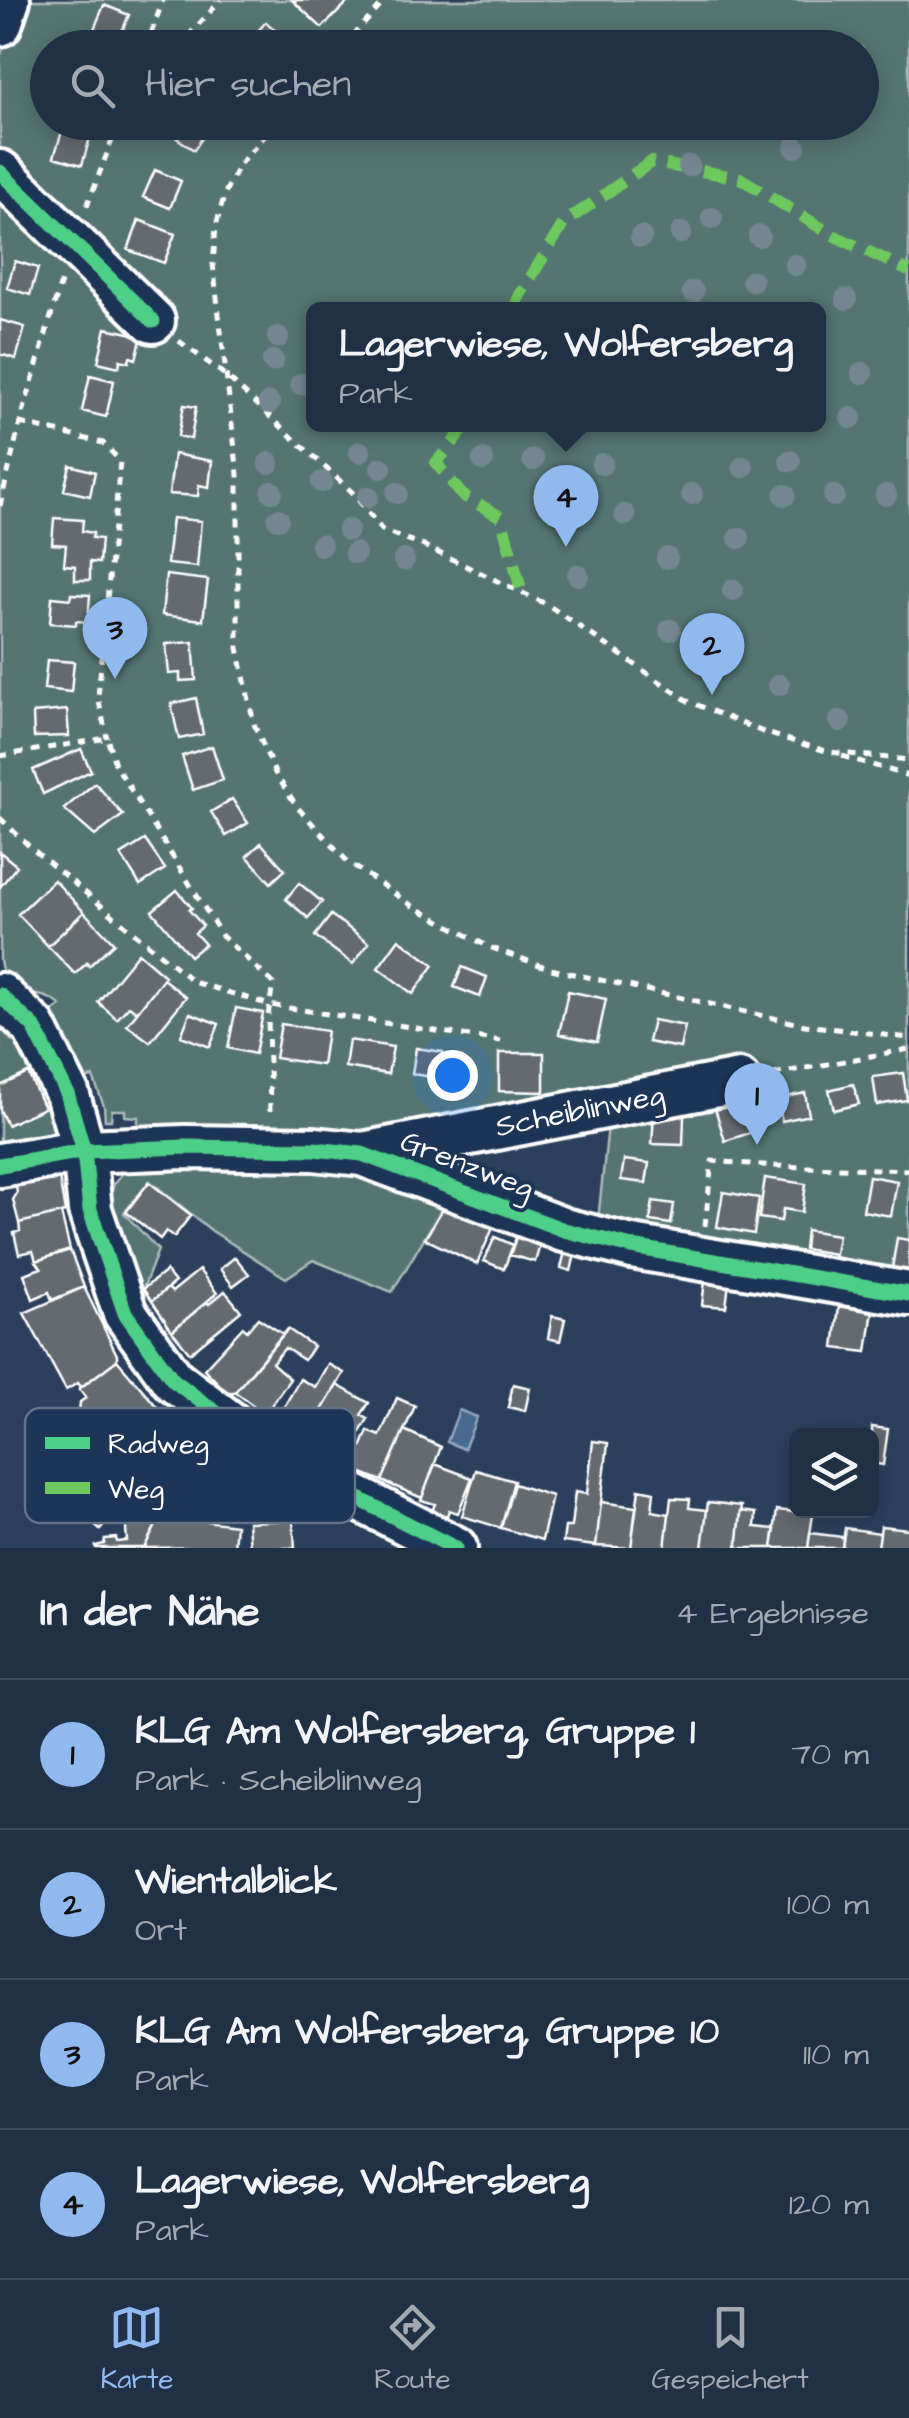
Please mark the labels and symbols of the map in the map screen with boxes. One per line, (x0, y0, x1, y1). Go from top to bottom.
pin: 4 (534, 464, 598, 547)
pin: 3 (82, 596, 148, 679)
pin: 2 (680, 612, 744, 695)
your location (427, 1050, 478, 1101)
pin: 1 (724, 1062, 790, 1145)
street label: Scheiblinweg (492, 1074, 668, 1149)
street label: Grenzweg (394, 1120, 540, 1211)
legend (25, 1408, 355, 1523)
text: Radweg (108, 1425, 209, 1465)
text: Weg (108, 1470, 164, 1510)

